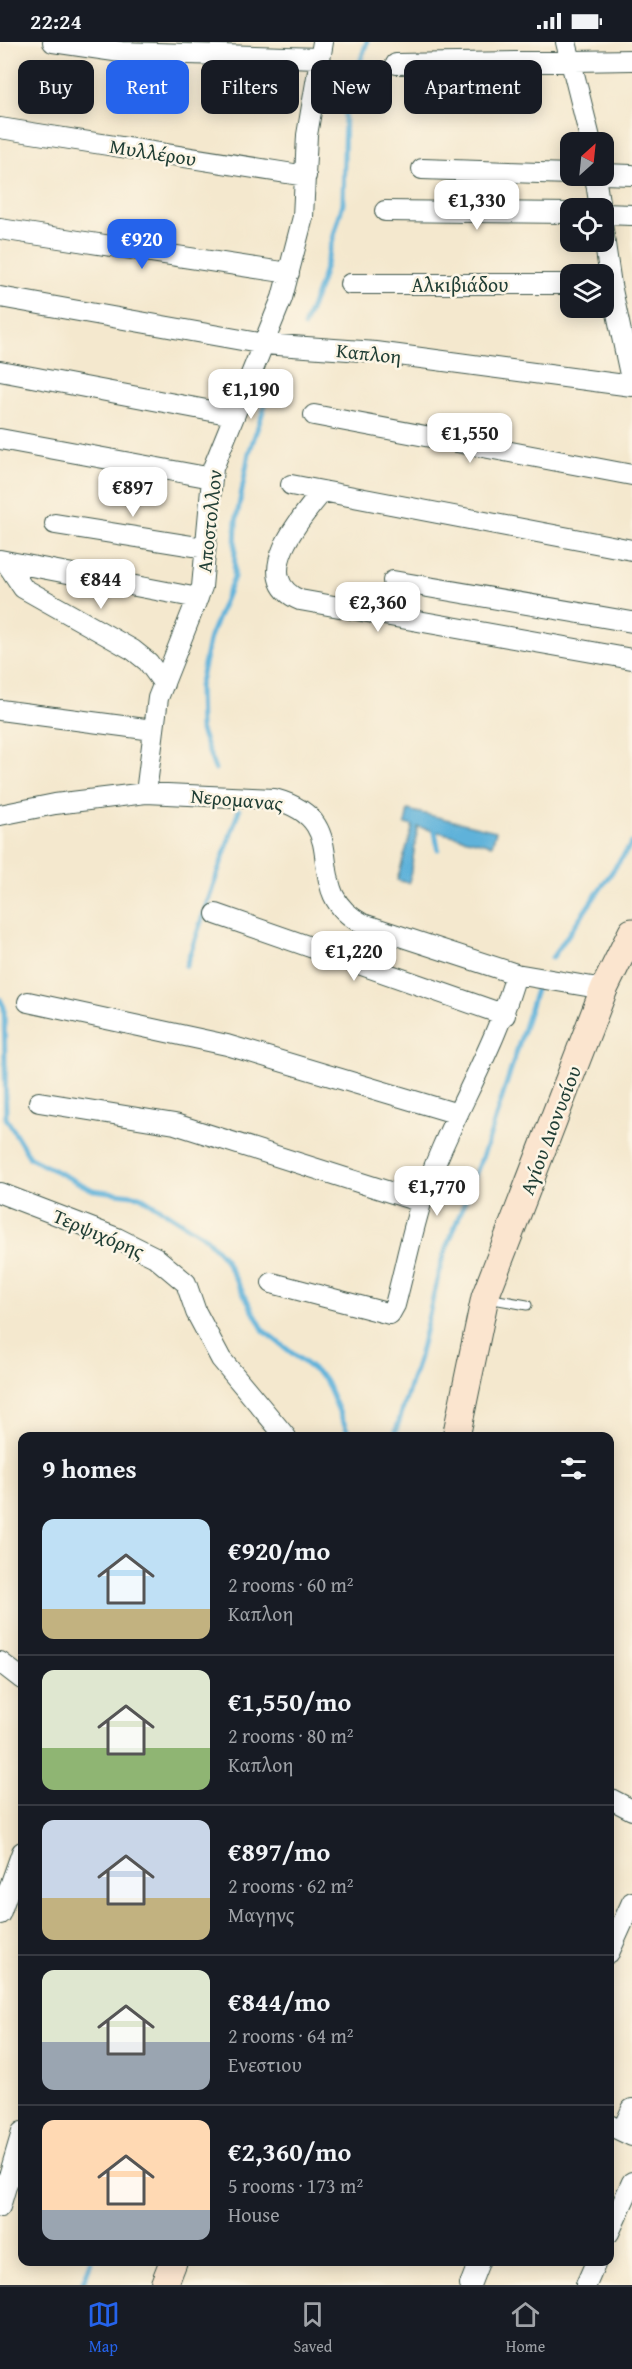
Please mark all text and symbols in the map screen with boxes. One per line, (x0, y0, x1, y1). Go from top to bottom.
text: 22:24 (30, 5, 82, 37)
chip: Buy (18, 60, 94, 114)
chip: Rent (106, 60, 189, 114)
chip: Filters (201, 60, 299, 114)
chip: New (311, 60, 392, 114)
chip: Apartment (404, 60, 542, 114)
street label: Μυλλέρου (108, 131, 198, 173)
north arrow (560, 132, 614, 186)
map controls (560, 132, 614, 318)
pin: €1,330 (428, 180, 526, 231)
text: €1,330 (448, 185, 506, 214)
button: locate (560, 198, 614, 252)
pin: €920 (106, 219, 178, 270)
text: €920 (121, 224, 163, 253)
button: layers (560, 264, 614, 318)
street label: Αλκιβιάδου (412, 270, 508, 299)
street label: Καπλοη (335, 335, 403, 371)
pin: €1,190 (202, 369, 300, 420)
text: €1,190 (222, 374, 280, 403)
pin: €1,550 (421, 413, 519, 464)
text: €1,550 (441, 418, 499, 447)
pin: €897 (97, 467, 169, 518)
street label: Αποστολλον (189, 468, 229, 574)
text: €897 (112, 472, 154, 501)
pin: €844 (65, 559, 137, 610)
text: €844 (80, 564, 122, 593)
pin: €2,360 (329, 582, 427, 633)
text: €2,360 (349, 587, 407, 616)
street label: Νερομανας (190, 781, 285, 818)
pin: €1,220 (305, 931, 403, 982)
text: €1,220 (325, 936, 383, 965)
street label: Αγίου Διονυσίου (512, 1061, 588, 1199)
pin: €1,770 (388, 1166, 486, 1217)
text: €1,770 (408, 1171, 466, 1200)
street label: Τερψιχόρης (49, 1201, 150, 1265)
text: 9 homes (42, 1449, 137, 1488)
icon: filters (557, 1452, 590, 1485)
text: €920/mo (228, 1531, 330, 1570)
icon: home (90, 1543, 162, 1615)
text: 2 rooms · 60 m² (228, 1570, 354, 1599)
text: Καπλοη (228, 1599, 293, 1628)
text: €1,550/mo (228, 1682, 351, 1721)
icon: home (90, 1694, 162, 1766)
text: 2 rooms · 80 m² (228, 1721, 354, 1750)
text: Καπλοη (228, 1750, 293, 1779)
text: €897/mo (228, 1832, 330, 1871)
icon: home (90, 1844, 162, 1916)
text: 2 rooms · 62 m² (228, 1871, 354, 1900)
text: Μαγηνς (228, 1900, 294, 1929)
text: €844/mo (228, 1982, 330, 2021)
icon: home (90, 1994, 162, 2066)
text: 2 rooms · 64 m² (228, 2021, 354, 2050)
text: Ενεστιου (228, 2050, 302, 2079)
text: €2,360/mo (228, 2132, 351, 2171)
icon: home (90, 2144, 162, 2216)
text: 5 rooms · 173 m² (228, 2171, 363, 2200)
text: House (228, 2200, 280, 2229)
tab: Map (87, 2298, 120, 2358)
tab: Saved (293, 2298, 332, 2358)
tab: Home (506, 2298, 545, 2358)

